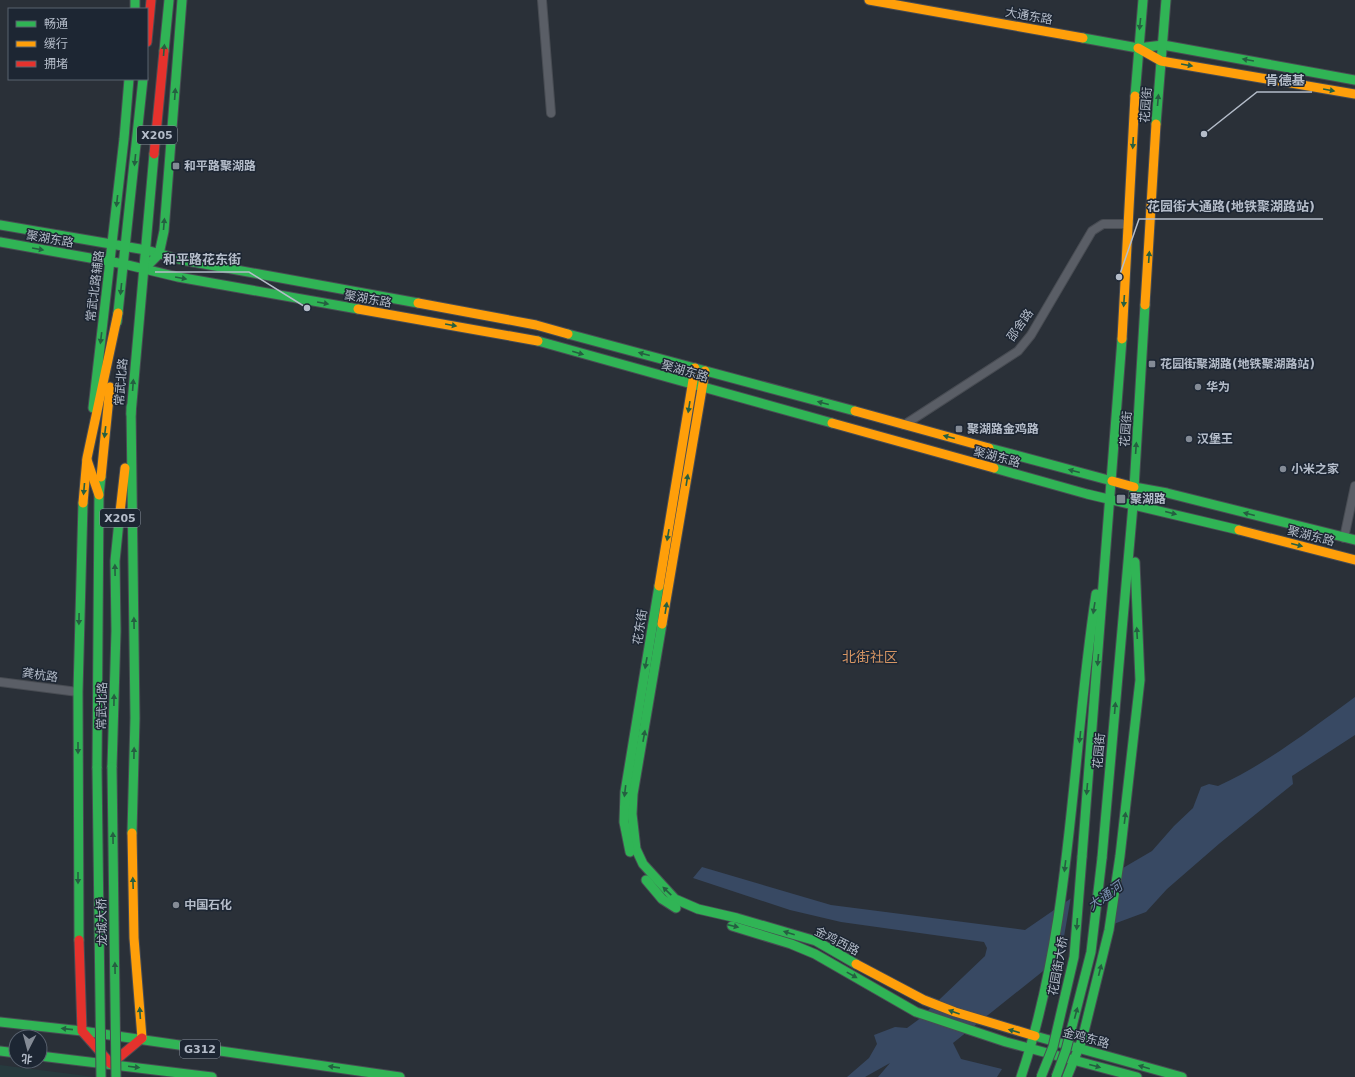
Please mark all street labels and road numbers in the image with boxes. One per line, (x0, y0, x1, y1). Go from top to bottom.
street label: 大通东路 (1004, 5, 1054, 27)
street label: 花园街 (1138, 87, 1154, 123)
road number: X205 (137, 126, 177, 144)
street label: 聚湖东路 (25, 228, 75, 250)
street label: 常武北路辅路 (84, 249, 106, 323)
street label: 聚湖东路 (343, 288, 393, 310)
street label: 邵舍路 (1004, 306, 1036, 344)
street label: 常武北路 (112, 357, 130, 407)
street label: 聚湖东路 (660, 358, 710, 384)
street label: 花园街 (1118, 411, 1134, 447)
street label: 聚湖东路 (972, 444, 1022, 470)
road number: X205 (100, 509, 140, 527)
street label: 聚湖东路 (1286, 523, 1336, 549)
street label: 花东街 (630, 608, 650, 646)
street label: 龚杭路 (21, 666, 59, 684)
street label: 常武北路 (95, 682, 109, 730)
street label: 花园街 (1090, 732, 1108, 770)
street label: 龙城大桥 (95, 898, 109, 946)
street label: 金鸡西路 (812, 924, 862, 958)
street label: 花园街大桥 (1046, 935, 1070, 997)
street label: 金鸡东路 (1061, 1025, 1111, 1051)
road number: G312 (180, 1040, 220, 1058)

